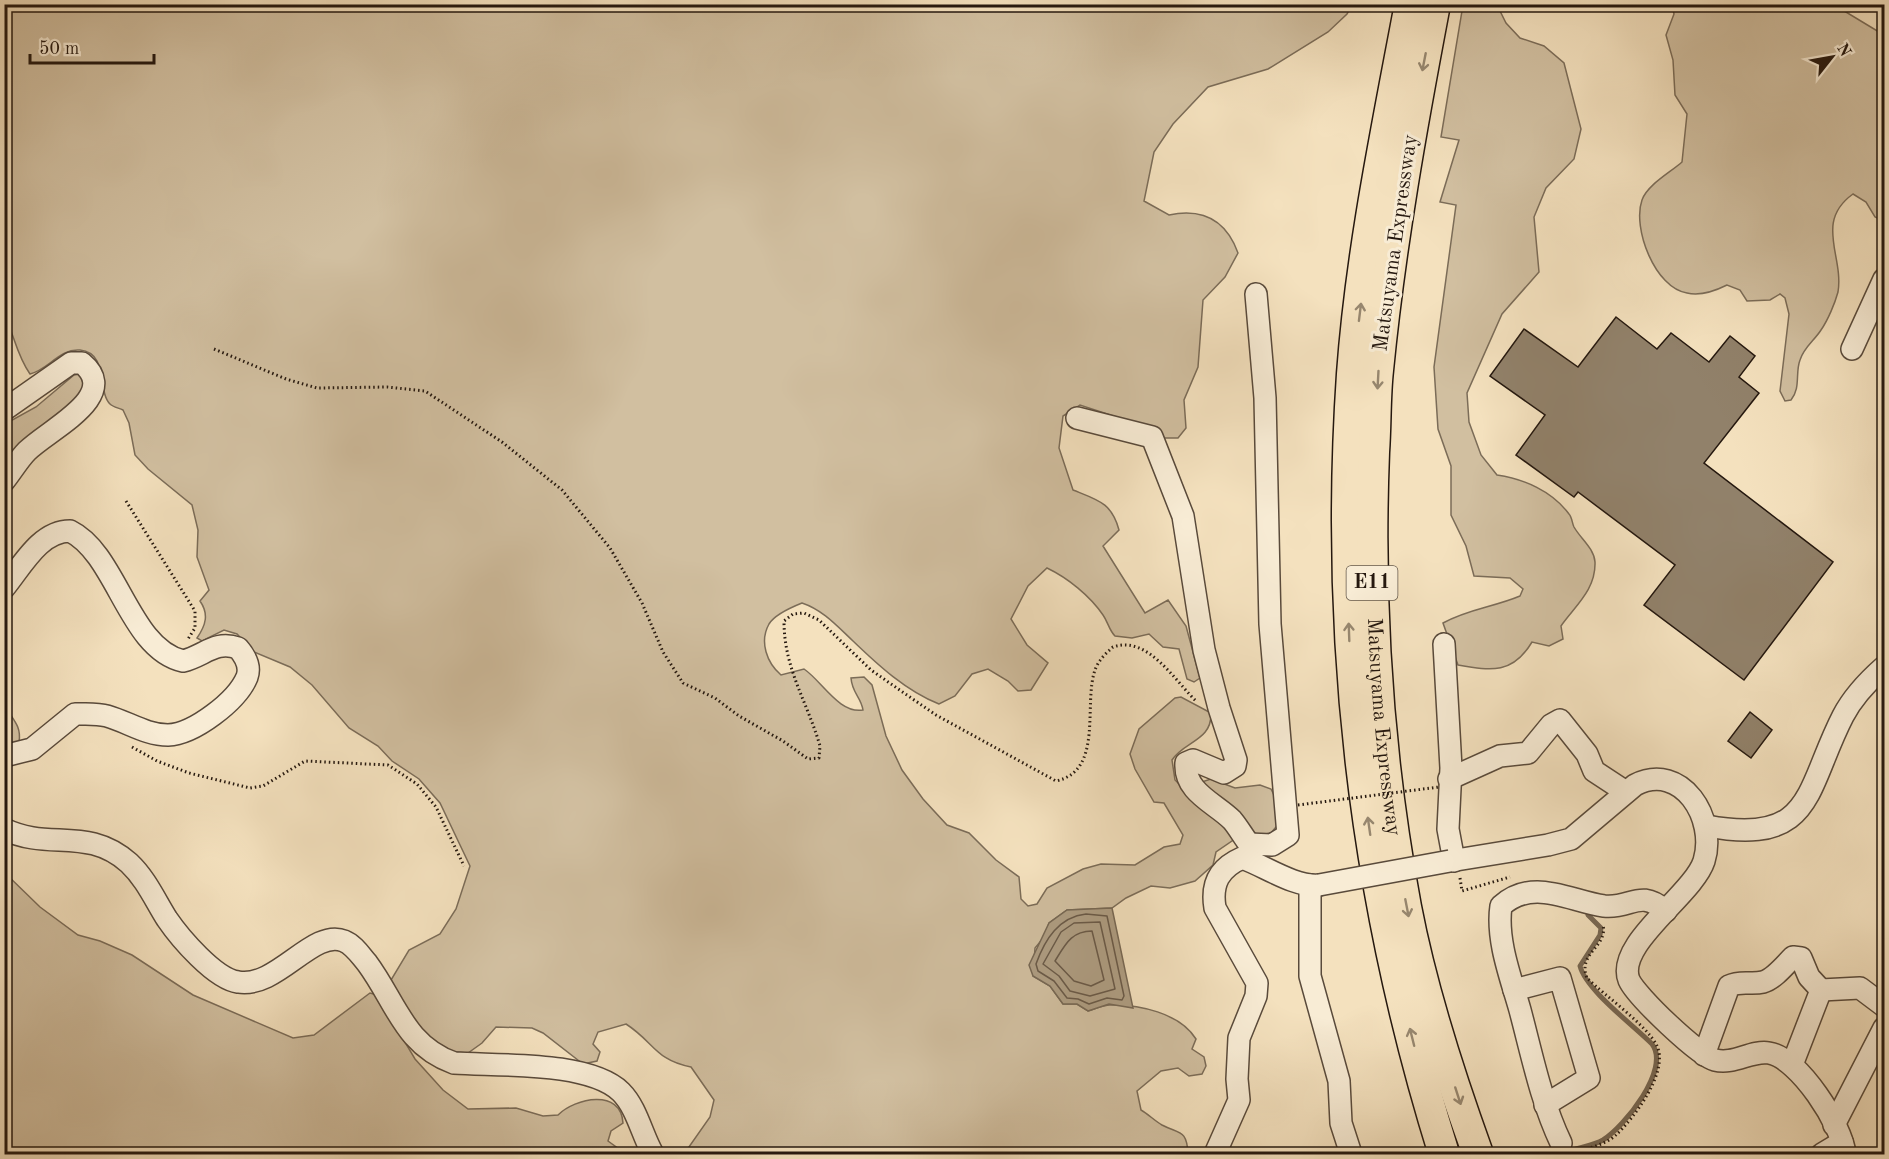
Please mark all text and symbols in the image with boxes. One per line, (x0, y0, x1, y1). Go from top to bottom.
scale bar (30, 27, 154, 65)
north arrow (1802, 27, 1862, 87)
text: 50 m (39, 40, 79, 58)
text: N (1833, 41, 1854, 60)
one-way arrow (1418, 52, 1429, 71)
street label: Matsuyama Expressway (1370, 133, 1422, 353)
one-way arrow (1354, 302, 1365, 322)
one-way arrow (1372, 369, 1383, 389)
road number: E11 (1346, 566, 1398, 600)
street label: Matsuyama Expressway (1363, 617, 1404, 837)
one-way arrow (1343, 623, 1355, 643)
one-way arrow (1364, 817, 1375, 836)
one-way arrow (1402, 898, 1413, 917)
one-way arrow (1405, 1028, 1417, 1047)
one-way arrow (1453, 1086, 1464, 1105)

